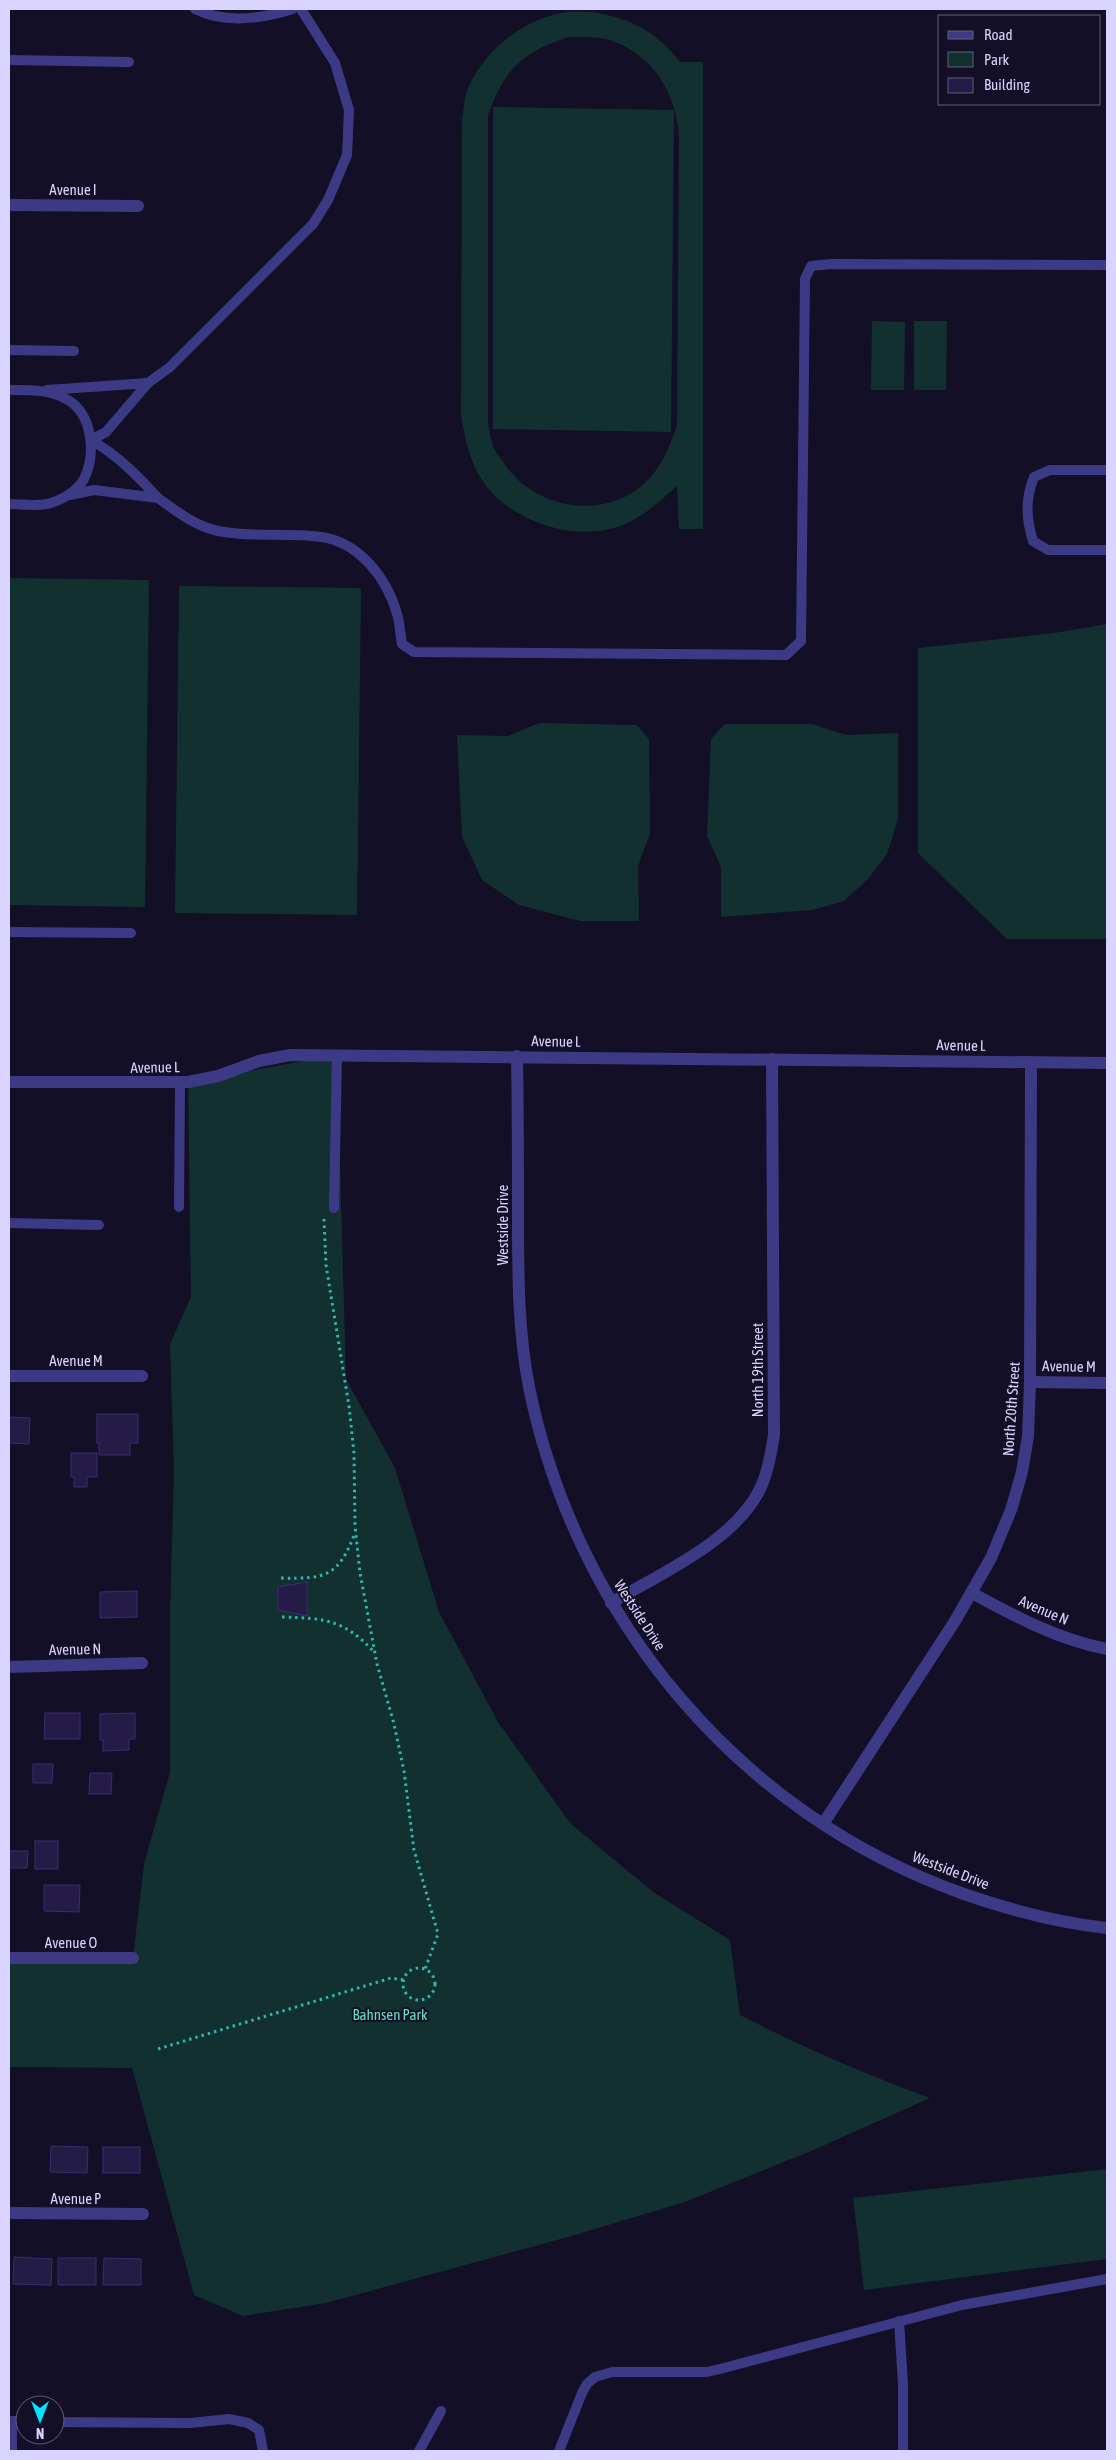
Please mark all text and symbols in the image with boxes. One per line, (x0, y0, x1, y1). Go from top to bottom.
legend (938, 15, 1101, 105)
text: Road (984, 26, 1013, 43)
text: Park (984, 51, 1009, 68)
text: Building (984, 76, 1030, 93)
street label: Avenue I (49, 181, 97, 198)
street label: Avenue L (531, 1032, 581, 1050)
street label: Avenue L (936, 1036, 986, 1054)
street label: Avenue L (130, 1058, 180, 1076)
street label: Westside Drive (494, 1184, 511, 1265)
street label: North 19th Street (749, 1323, 766, 1417)
street label: Avenue M (49, 1352, 103, 1369)
street label: Avenue M (1042, 1357, 1096, 1375)
street label: North 20th Street (999, 1361, 1023, 1457)
street label: Westside Drive (611, 1577, 669, 1654)
street label: Avenue N (1017, 1592, 1071, 1628)
street label: Avenue N (49, 1640, 101, 1658)
street label: Westside Drive (910, 1848, 992, 1892)
street label: Avenue O (45, 1934, 97, 1951)
park label: Bahnsen Park (352, 2006, 428, 2023)
street label: Avenue P (51, 2190, 101, 2207)
north arrow (15, 2395, 65, 2445)
text: N (36, 2425, 44, 2441)

